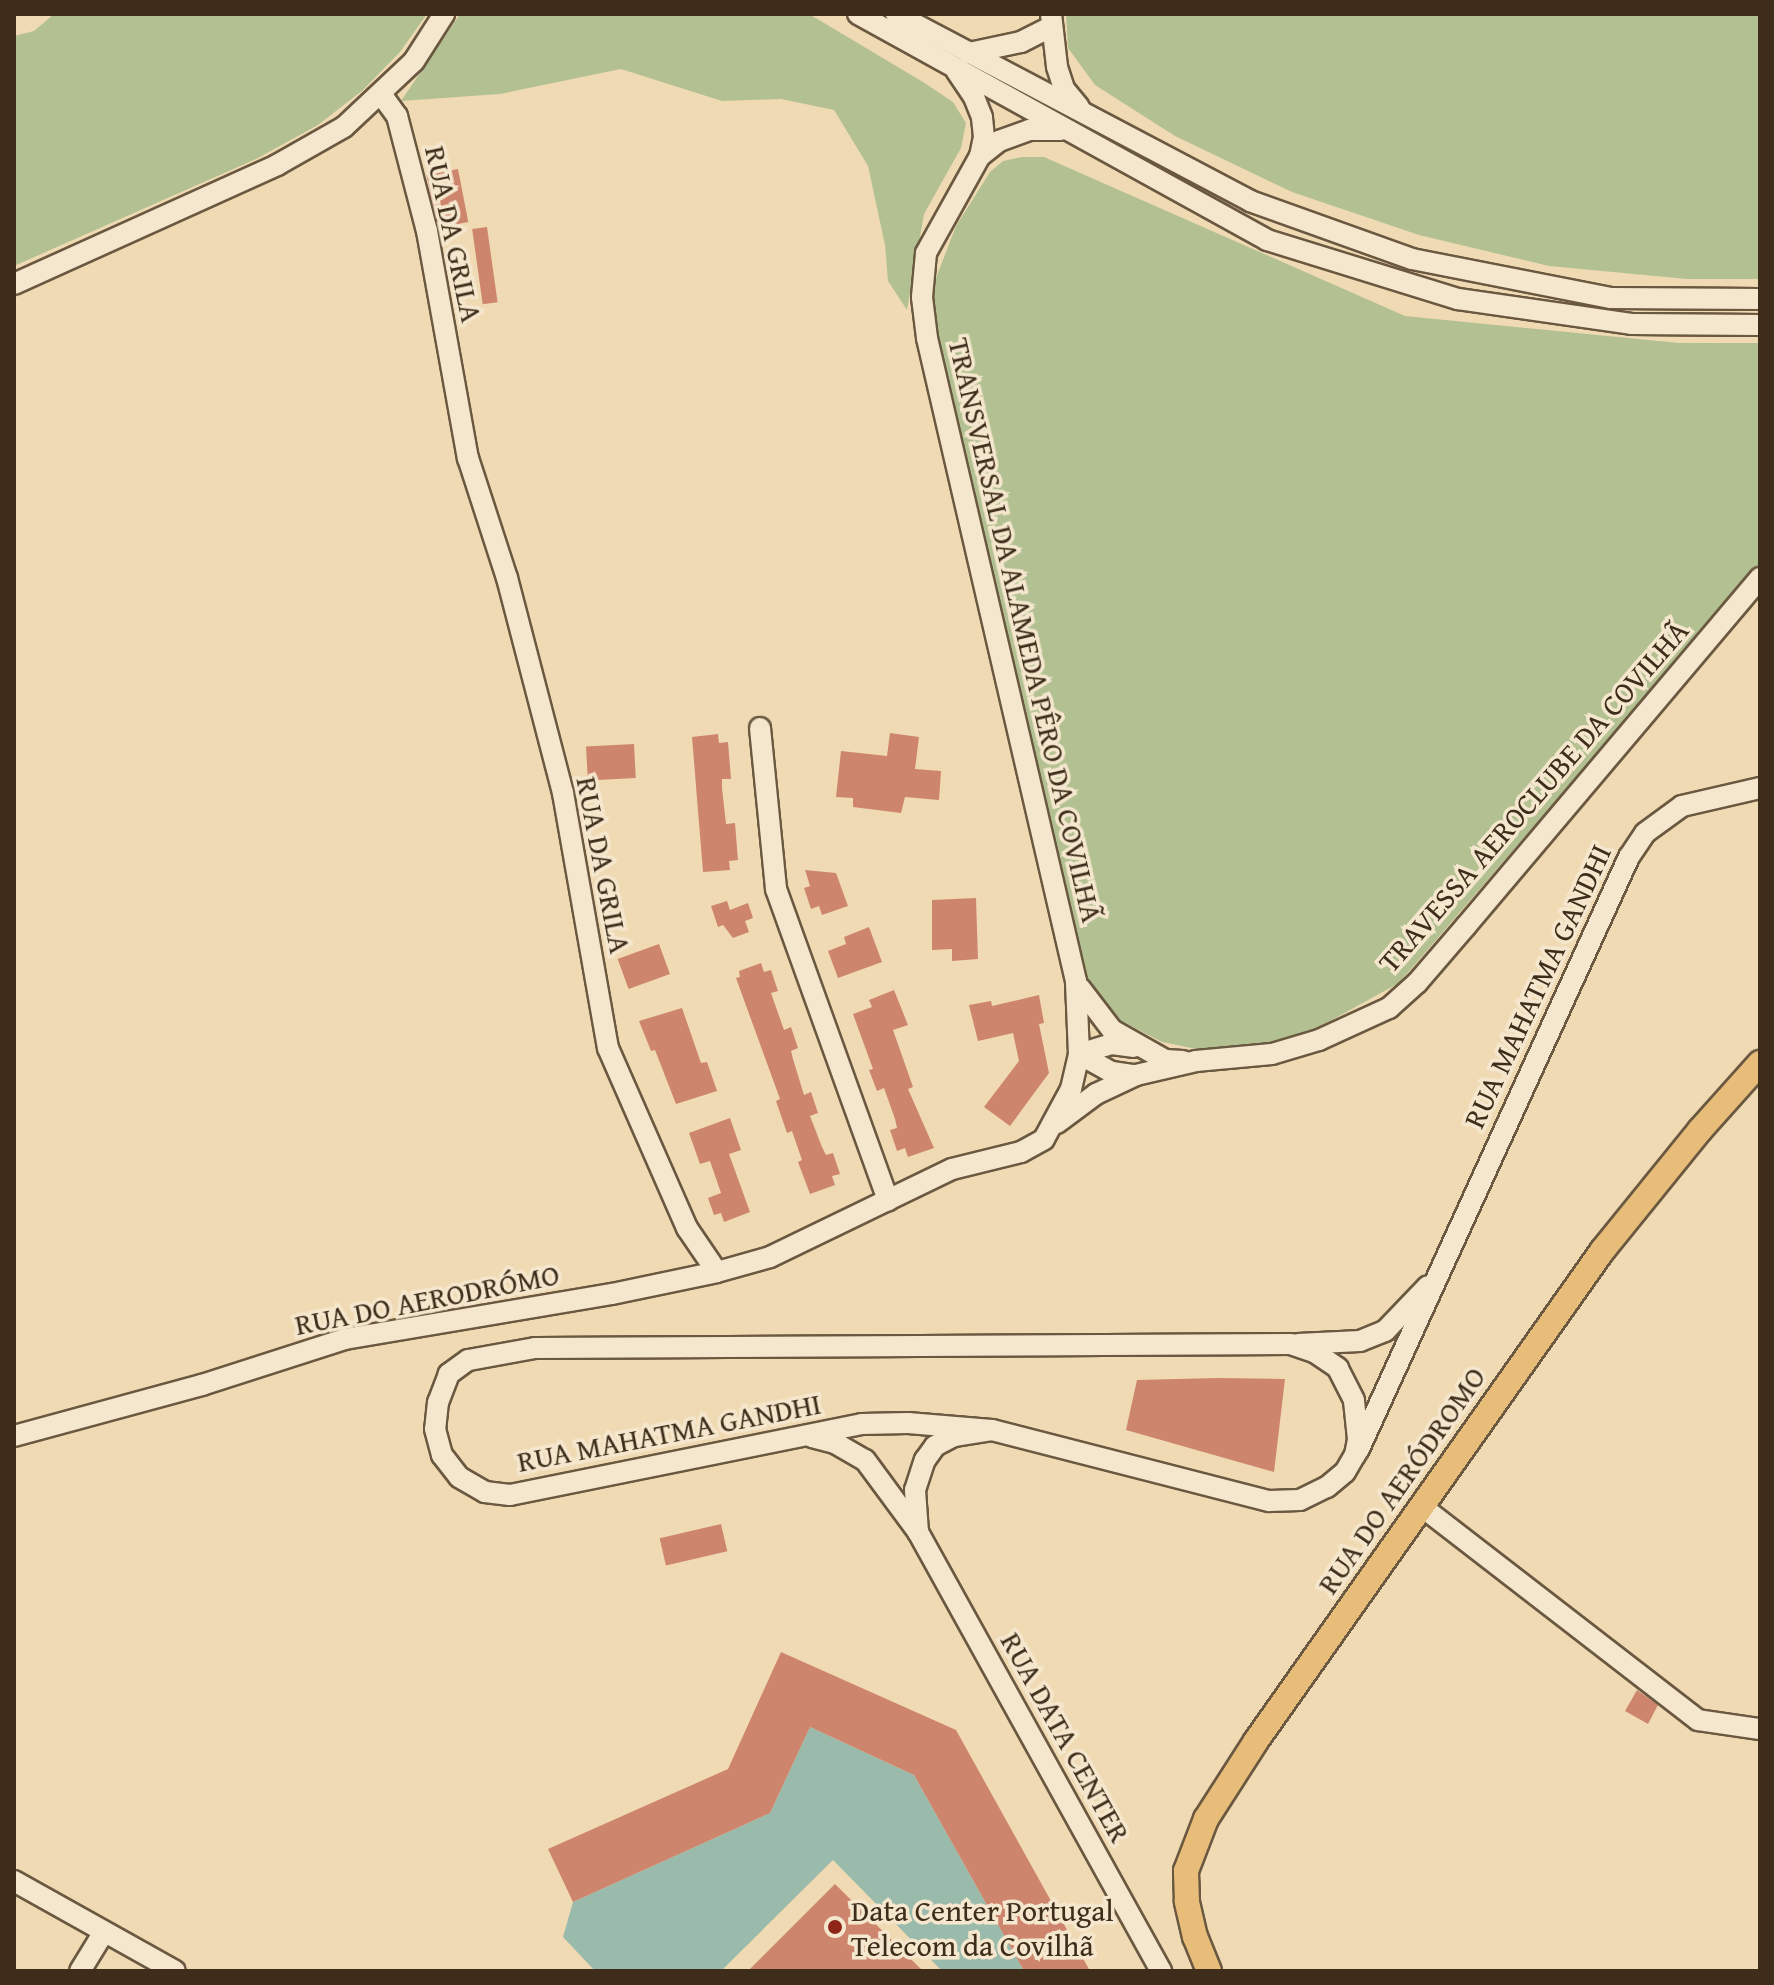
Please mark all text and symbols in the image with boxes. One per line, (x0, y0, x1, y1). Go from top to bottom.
street label: RUA DA GRILA (418, 142, 490, 326)
street label: TRANSVERSAL DA ALAMEDA PÊRO DA COVILHÃ (941, 334, 1111, 926)
street label: TRAVESSA AEROCLUBE DA COVILHÃ (1370, 613, 1696, 979)
street label: RUA DA GRILA (569, 773, 639, 957)
street label: RUA MAHATMA GANDHI (1455, 838, 1619, 1134)
street label: RUA DO AERODRÓMO (292, 1256, 562, 1342)
street label: RUA DO AERÓDROMO (1309, 1360, 1493, 1600)
street label: RUA MAHATMA GANDHI (514, 1385, 824, 1479)
street label: RUA DATA CENTER (993, 1626, 1139, 1848)
place label: Data Center Portugal Telecom da Covilhã (851, 1892, 1114, 1962)
marker: Data Center Portugal Telecom da Covilhã (826, 1918, 844, 1936)

